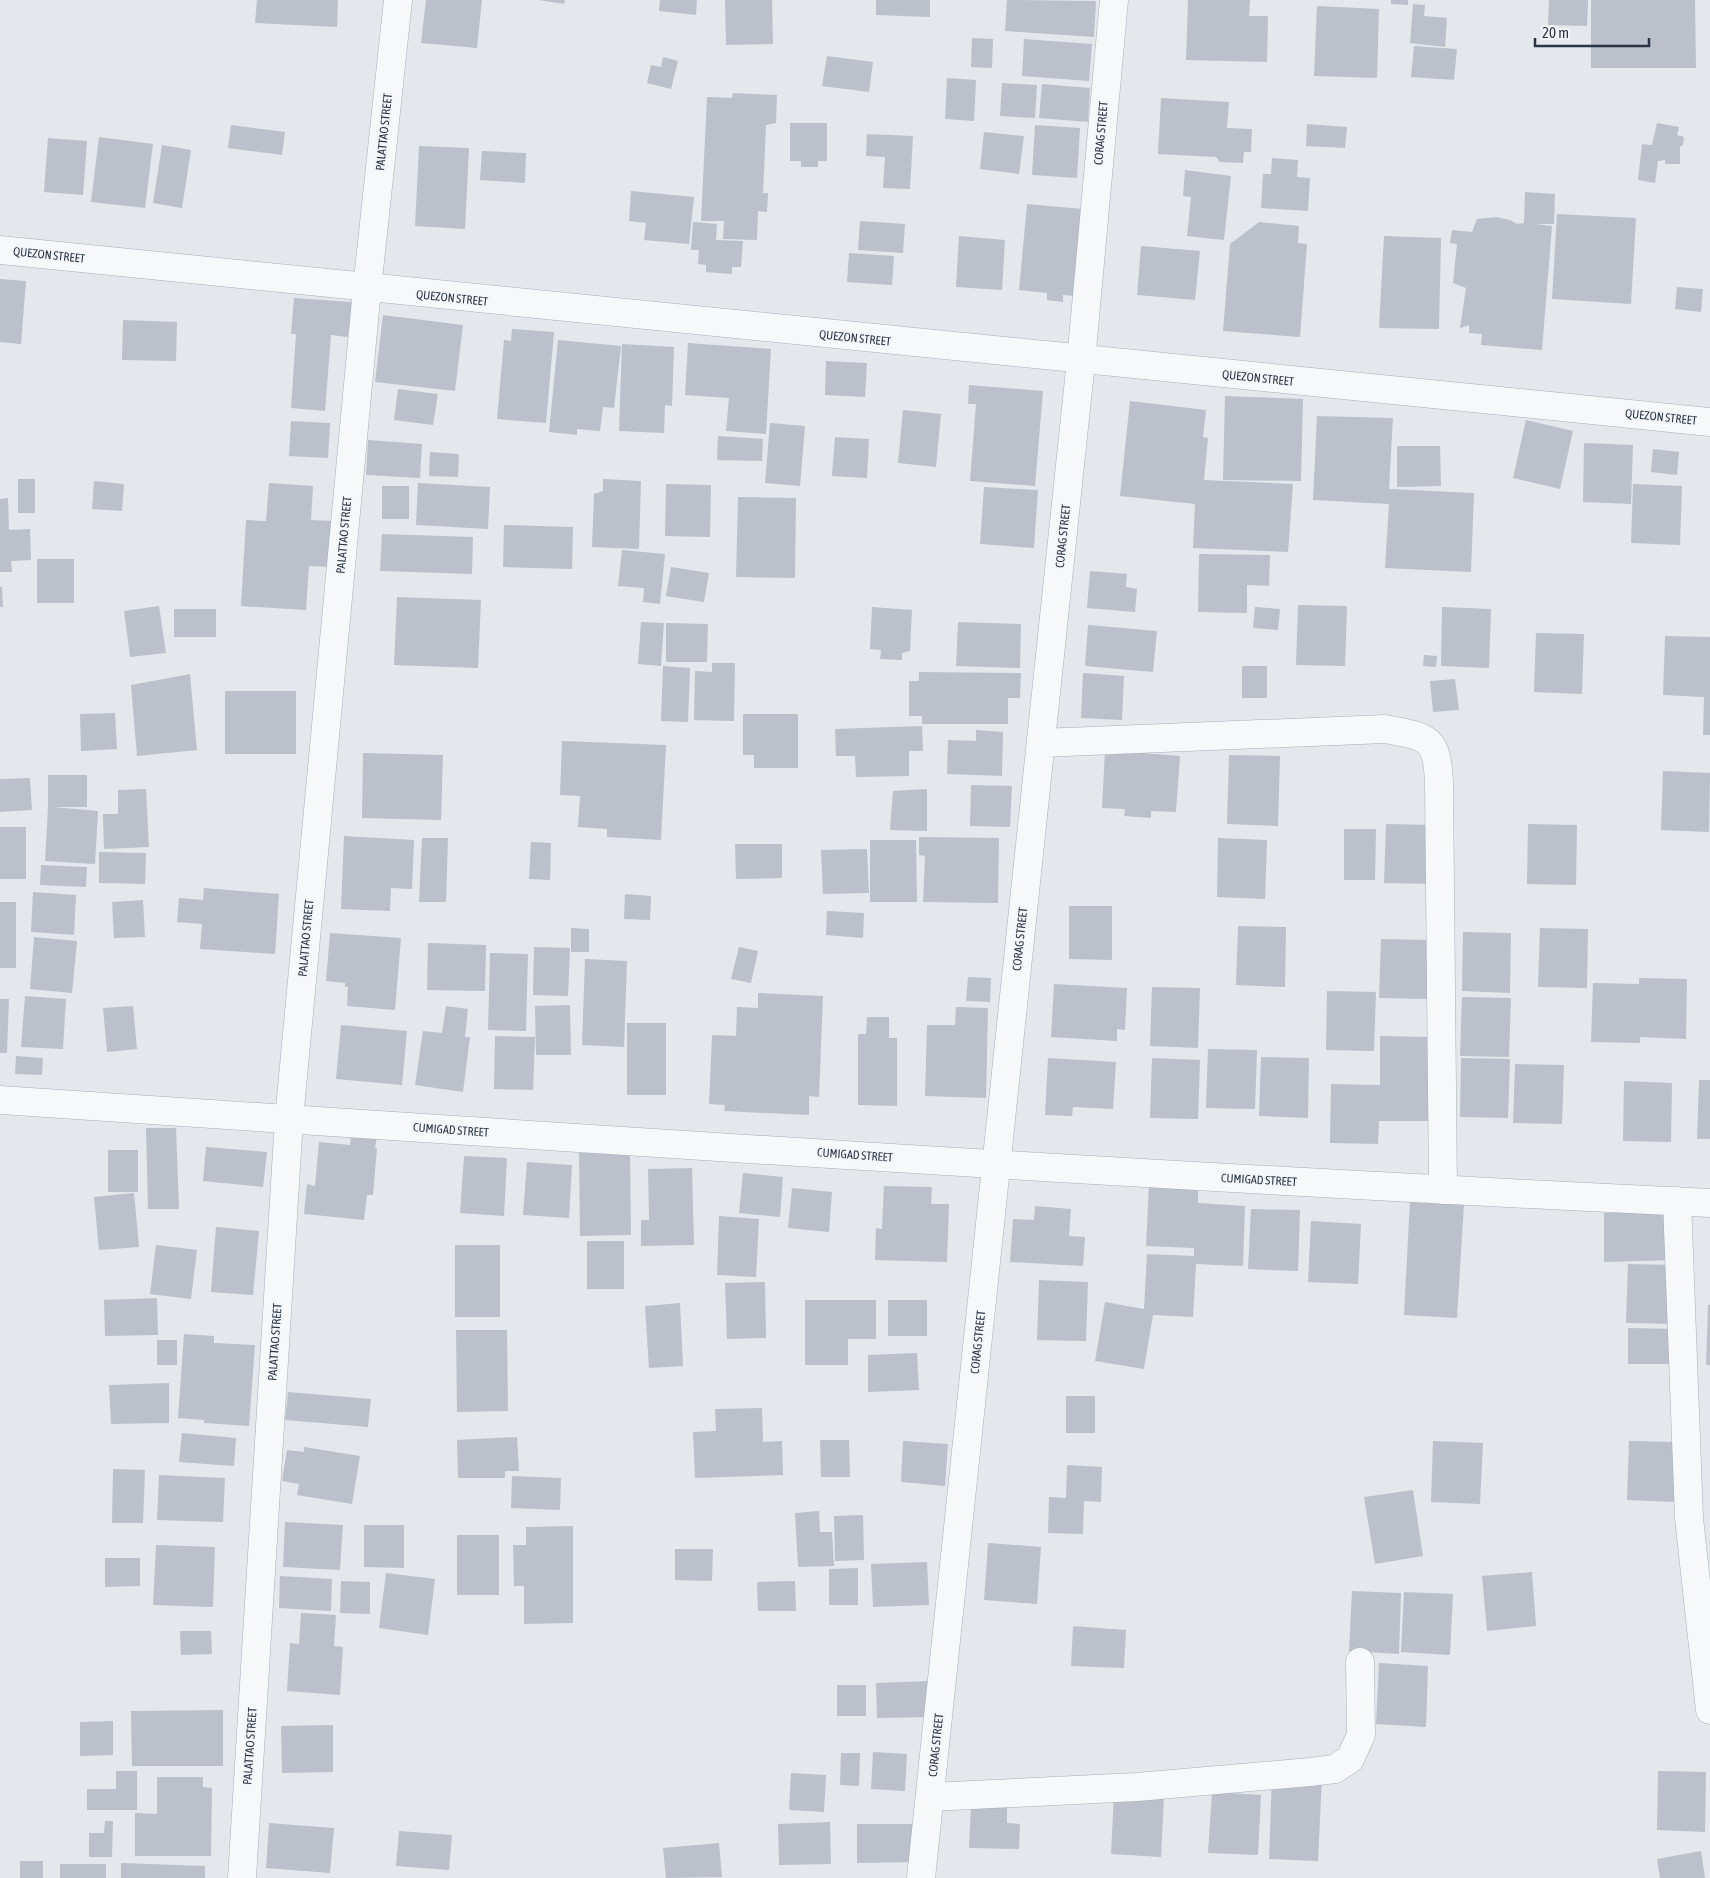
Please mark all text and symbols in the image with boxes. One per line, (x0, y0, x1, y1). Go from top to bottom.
scale bar (1535, 15, 1649, 47)
text: 20 m (1542, 24, 1569, 41)
street label: PALATTAO STREET (373, 92, 395, 171)
street label: CORAG STREET (1091, 100, 1111, 165)
street label: QUEZON STREET (12, 244, 86, 266)
street label: QUEZON STREET (415, 287, 489, 309)
street label: QUEZON STREET (818, 327, 892, 349)
street label: QUEZON STREET (1221, 367, 1295, 389)
street label: QUEZON STREET (1624, 406, 1698, 428)
street label: PALATTAO STREET (334, 495, 354, 574)
street label: CORAG STREET (1053, 503, 1073, 568)
street label: PALATTAO STREET (296, 898, 316, 977)
street label: CORAG STREET (1010, 906, 1030, 971)
street label: CUMIGAD STREET (413, 1120, 490, 1140)
street label: CUMIGAD STREET (817, 1145, 894, 1165)
street label: CUMIGAD STREET (1221, 1171, 1298, 1189)
street label: PALATTAO STREET (265, 1302, 285, 1381)
street label: CORAG STREET (968, 1309, 988, 1374)
street label: PALATTAO STREET (240, 1706, 260, 1785)
street label: CORAG STREET (926, 1712, 946, 1777)

